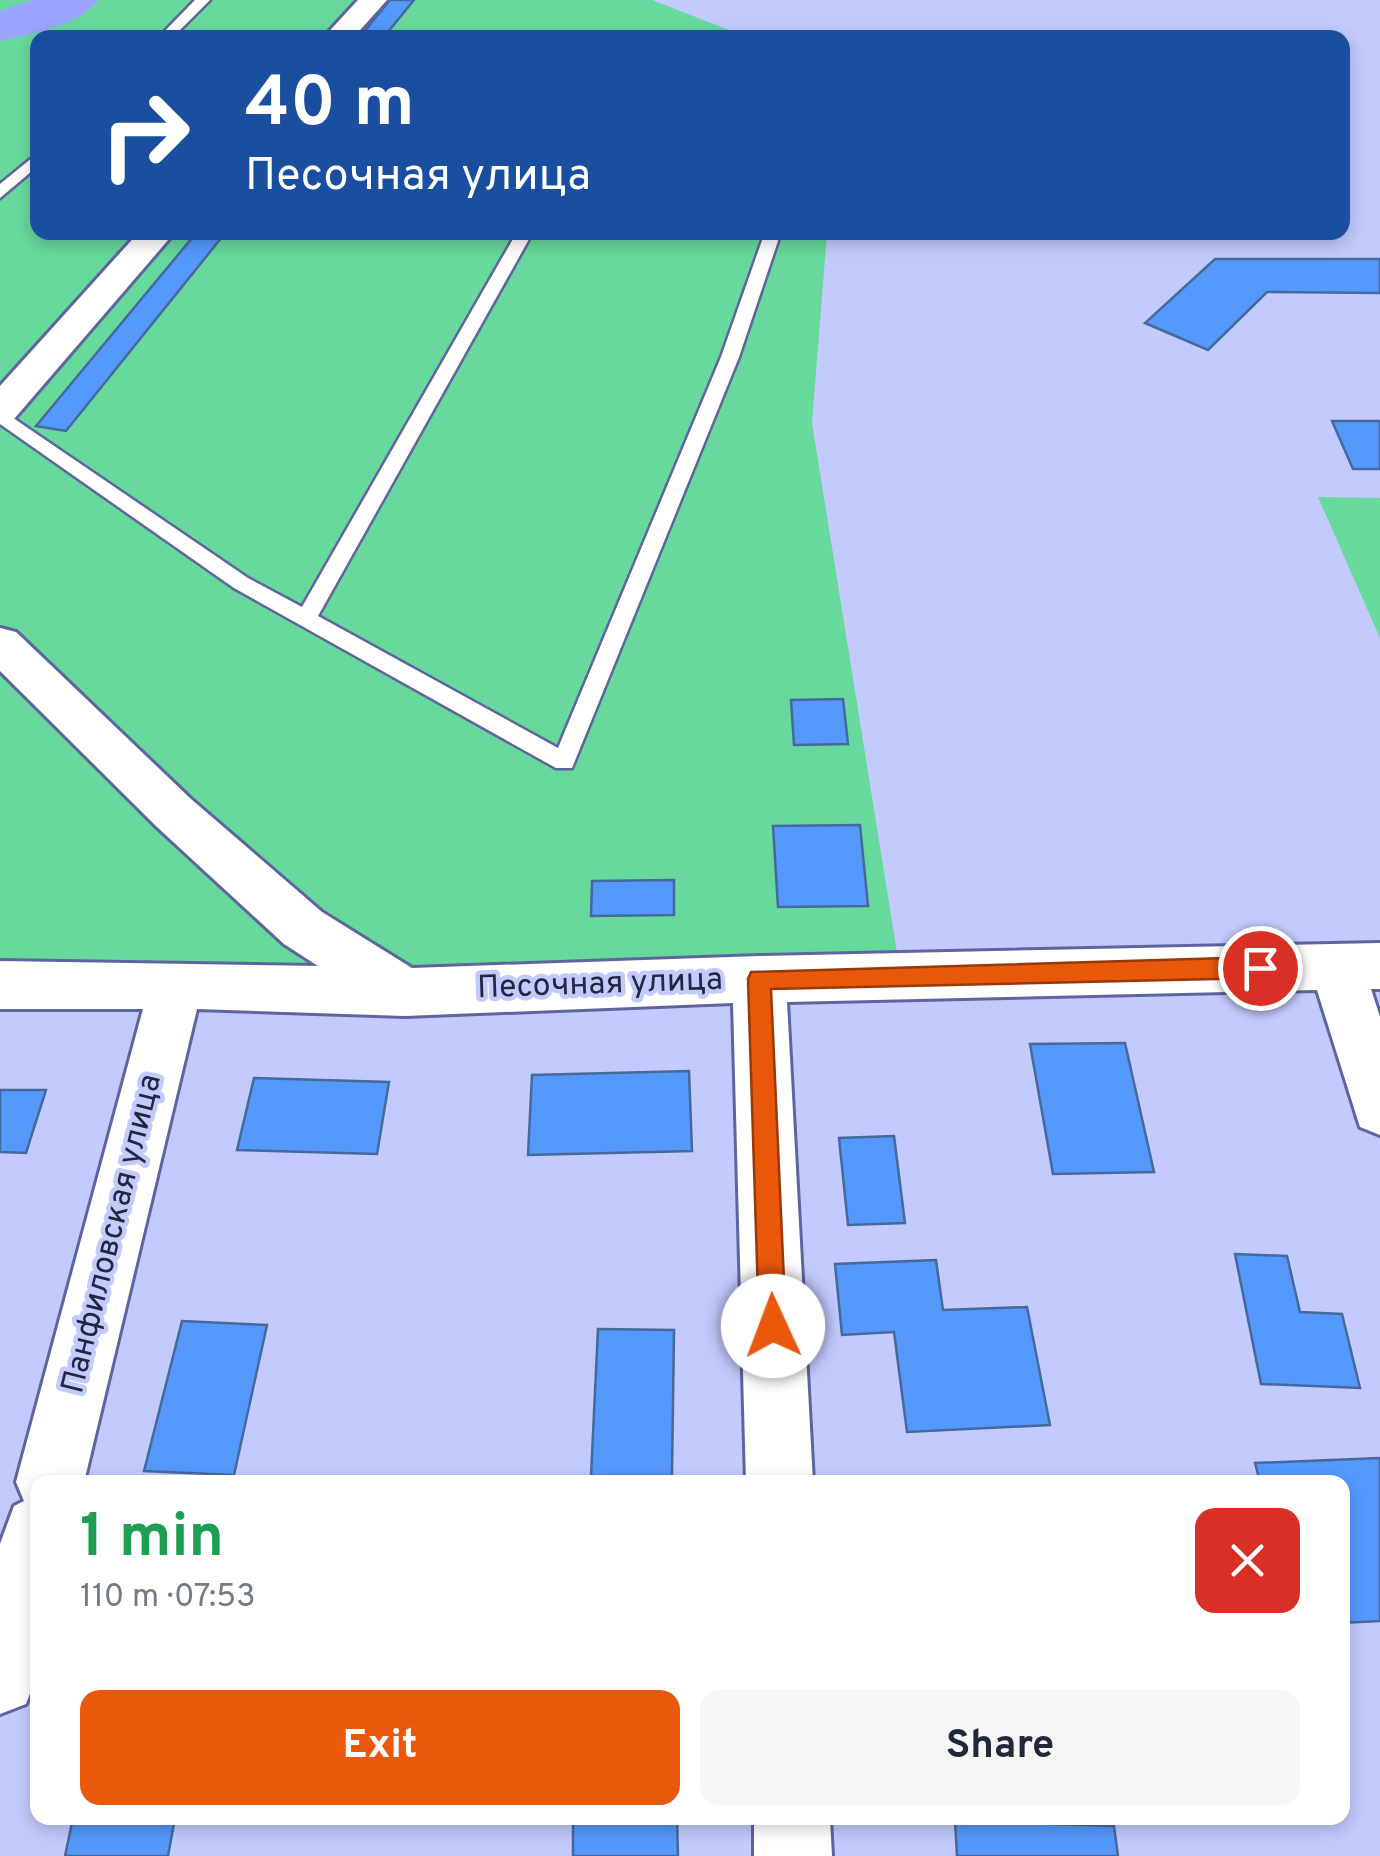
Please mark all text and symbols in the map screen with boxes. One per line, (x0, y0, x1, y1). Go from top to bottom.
text: 40 m (245, 62, 415, 151)
icon: right (80, 70, 210, 200)
text: Песочная улица (245, 149, 591, 206)
pin (1218, 926, 1303, 1011)
icon: arrive (1233, 941, 1288, 996)
street label: Песочная улица (476, 961, 724, 1009)
street label: Панфиловская улица (54, 1070, 172, 1398)
position arrow (721, 1274, 825, 1378)
text: 1 min (80, 1502, 224, 1578)
button: close (1195, 1508, 1300, 1613)
text: 110 m · 07:53 (80, 1578, 255, 1618)
button: Exit (80, 1690, 680, 1805)
button: Share (700, 1690, 1300, 1805)

